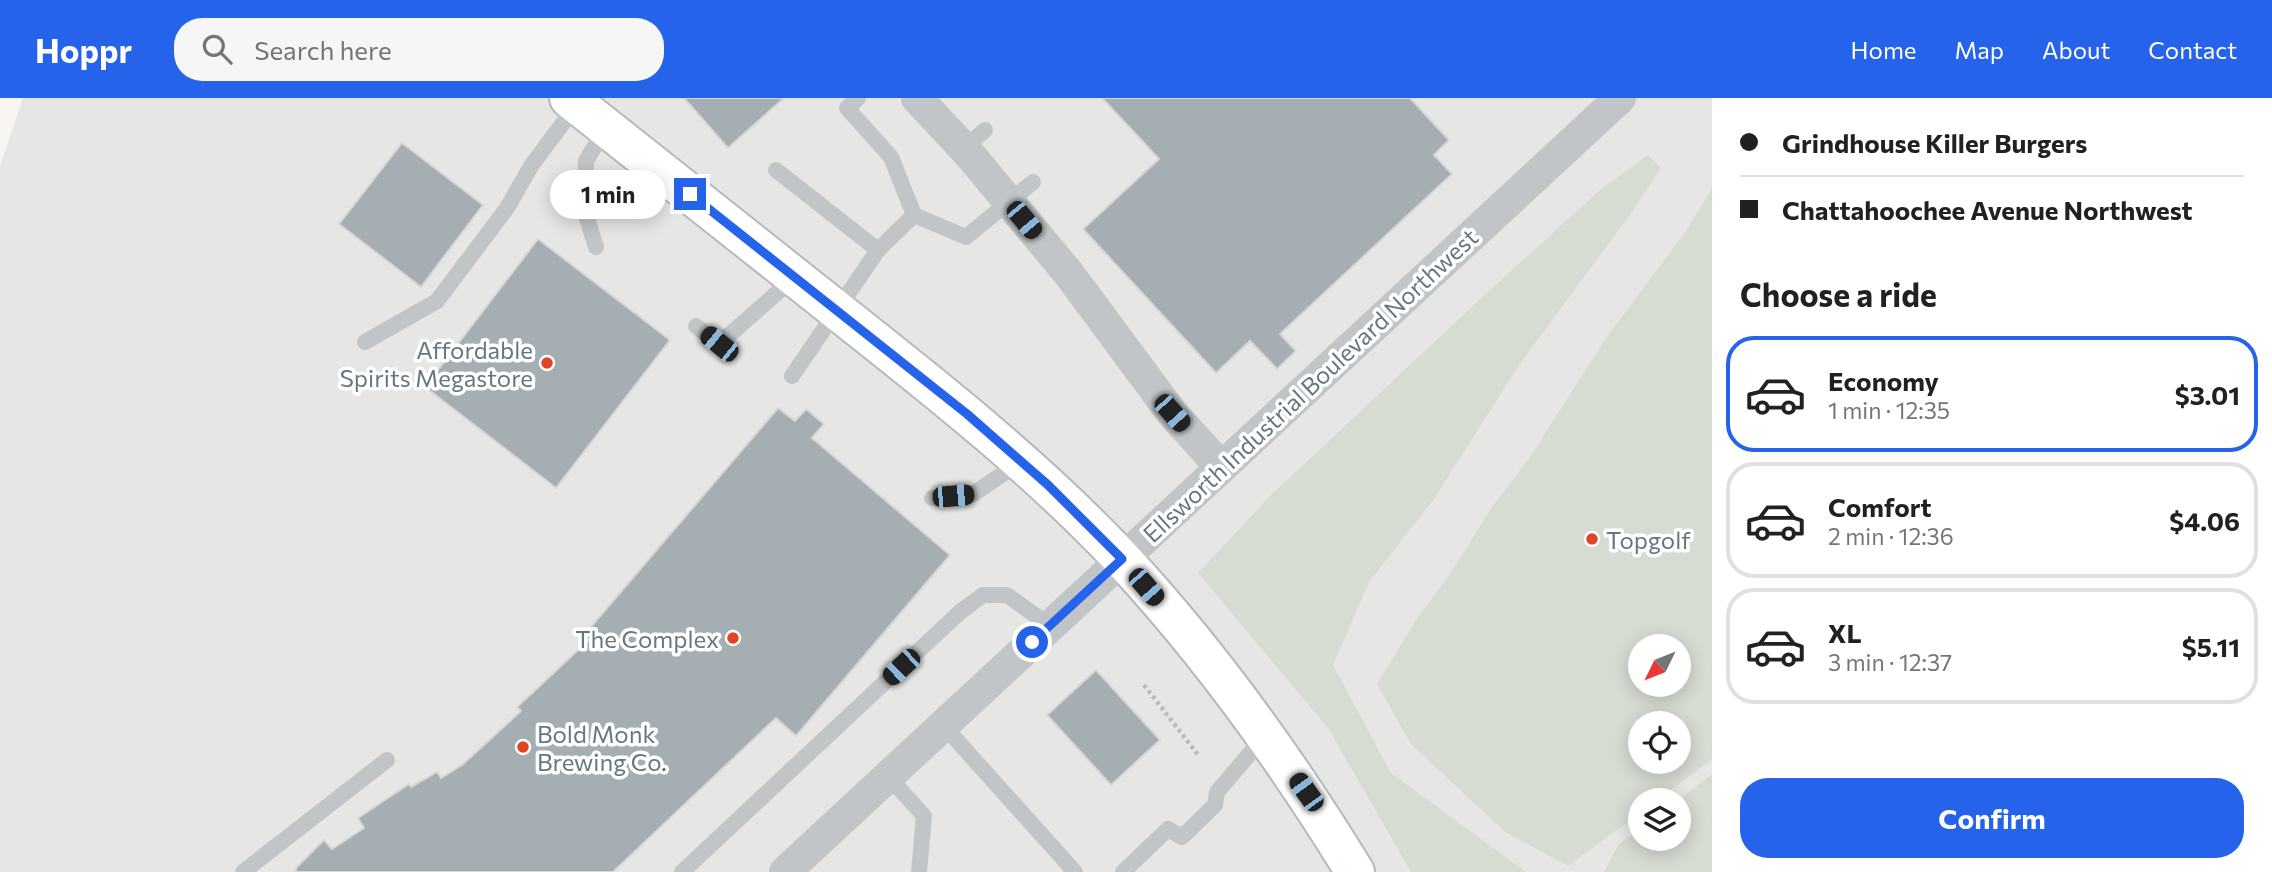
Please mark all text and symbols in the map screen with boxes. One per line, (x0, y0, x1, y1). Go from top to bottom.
search box (174, 18, 664, 81)
text: Hoppr (35, 29, 132, 70)
icon: search (198, 30, 236, 68)
text: Search here (254, 34, 392, 65)
text: Home (1851, 35, 1917, 64)
text: Map (1955, 35, 2004, 64)
text: About (2042, 35, 2110, 64)
text: Contact (2148, 35, 2237, 64)
text: Grindhouse Killer Burgers (1782, 127, 2087, 158)
callout: 1 min (550, 170, 666, 218)
route end (674, 178, 706, 210)
text: 1 min (581, 180, 635, 208)
text: Chattahoochee Avenue Northwest (1782, 194, 2193, 225)
car (1003, 197, 1046, 243)
street label: Ellsworth Industrial Boulevard Northwest (1137, 222, 1483, 548)
text: Choose a ride (1740, 274, 1937, 314)
car (697, 323, 742, 365)
place label: Affordable Spirits Megastore (340, 335, 533, 392)
marker: Affordable Spirits Megastore (539, 355, 555, 371)
icon: car (1744, 363, 1807, 426)
text: Economy (1828, 365, 1939, 396)
text: $3.01 (2175, 379, 2240, 410)
car (1151, 390, 1194, 436)
text: 1 min · 12:35 (1828, 396, 1950, 424)
car (932, 484, 975, 508)
icon: car (1744, 489, 1807, 552)
text: Comfort (1828, 491, 1931, 522)
text: $4.06 (2169, 505, 2240, 536)
text: 2 min · 12:36 (1828, 522, 1954, 550)
place label: Topgolf (1606, 525, 1691, 554)
marker: Topgolf (1584, 531, 1600, 547)
car (1125, 564, 1168, 610)
icon: car (1744, 615, 1807, 678)
text: XL (1828, 617, 1862, 648)
place label: The Complex (575, 624, 719, 653)
route start (1016, 626, 1048, 658)
marker: The Complex (725, 630, 741, 646)
text: $5.11 (2182, 631, 2240, 662)
north arrow (1628, 634, 1690, 696)
map controls (1628, 634, 1691, 851)
car (879, 645, 924, 689)
text: 3 min · 12:37 (1828, 648, 1952, 676)
button: locate (1628, 711, 1691, 774)
place label: Bold Monk Brewing Co. (537, 719, 667, 776)
marker: Bold Monk Brewing Co. (515, 739, 531, 755)
car (1286, 769, 1327, 815)
button: Confirm (1740, 778, 2244, 858)
button: layers (1628, 788, 1691, 851)

